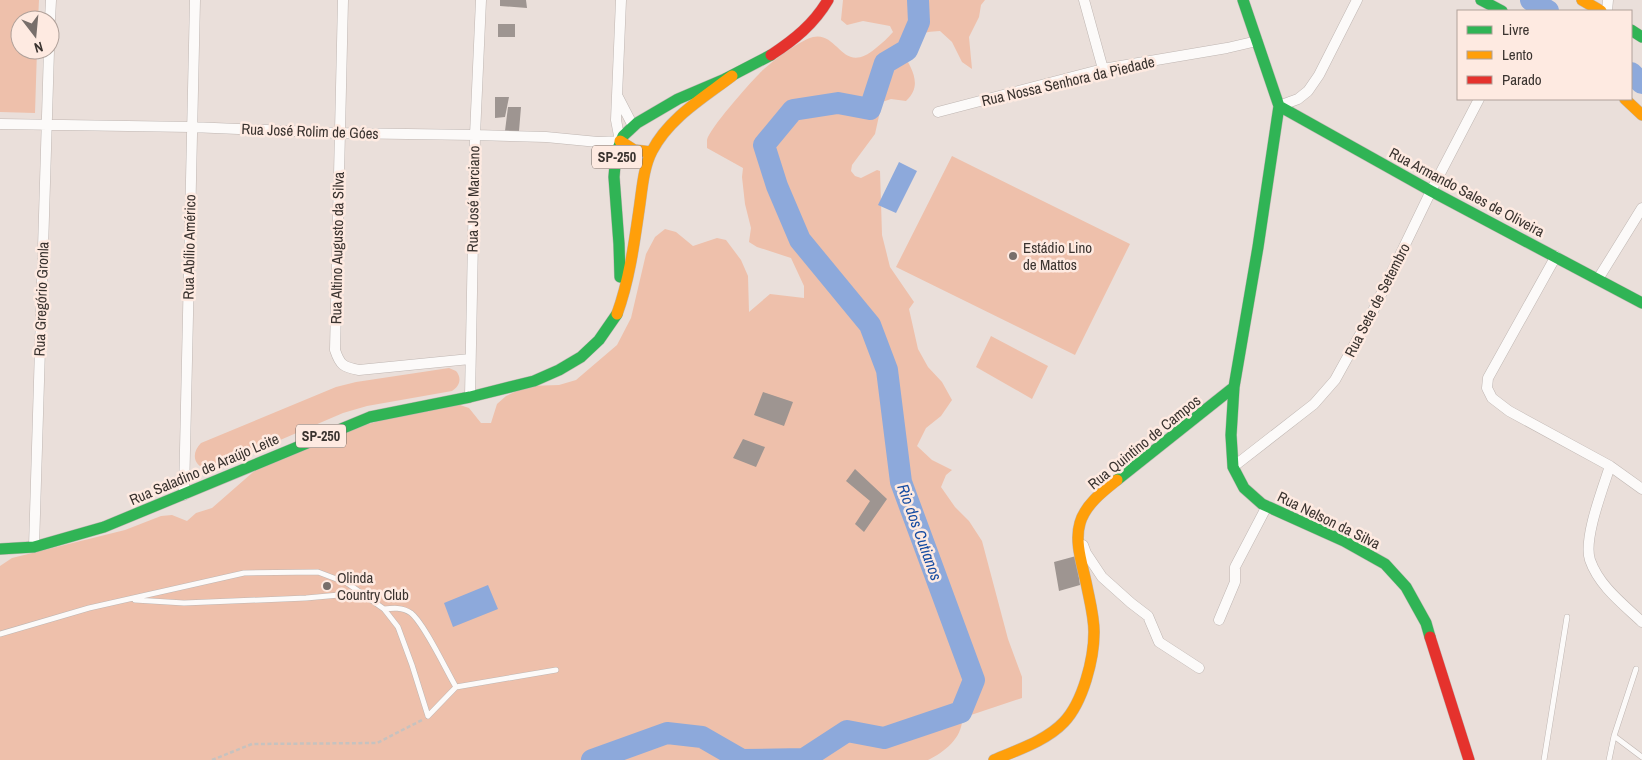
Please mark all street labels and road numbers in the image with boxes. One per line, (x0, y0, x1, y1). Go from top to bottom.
street label: Rua Nossa Senhora da Piedade (979, 51, 1157, 111)
street label: Rua José Rolim de Góes (241, 118, 379, 144)
street label: Rua Armando Sales de Oliveira (1386, 142, 1548, 242)
street label: Rua José Marciano (462, 145, 484, 253)
road number: SP-250 (592, 146, 642, 168)
street label: Rua Altino Augusto da Silva (325, 171, 349, 324)
street label: Rua Abílio Américo (178, 194, 200, 300)
street label: Rua Sete de Setembro (1339, 239, 1415, 361)
street label: Rua Gregório Gronla (29, 241, 54, 357)
street label: Rua Quintino de Campos (1083, 390, 1205, 494)
road number: SP-250 (296, 424, 346, 448)
street label: Rua Saladino de Araújo Leite (126, 428, 282, 510)
street label: Rua Nelson da Silva (1274, 486, 1384, 554)

